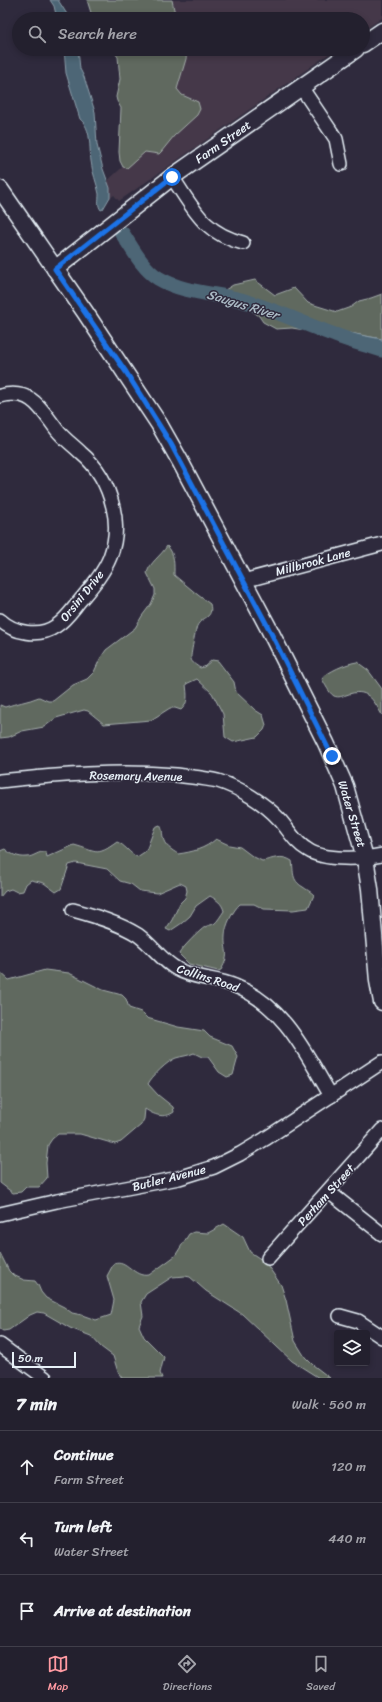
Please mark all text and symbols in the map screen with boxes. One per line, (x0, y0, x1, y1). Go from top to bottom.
search box (12, 12, 370, 56)
text: Search here (58, 21, 137, 47)
icon: search (26, 23, 48, 45)
street label: Farm Street (190, 114, 256, 170)
route start (163, 168, 181, 186)
water label: Saugus River (204, 283, 284, 327)
street label: Millbrook Lane (273, 541, 353, 583)
street label: Orsini Drive (54, 565, 110, 627)
route end (323, 747, 341, 765)
street label: Rosemary Avenue (89, 764, 183, 788)
street label: Water Street (331, 778, 373, 850)
street label: Collins Road (174, 958, 243, 999)
street label: Butler Avenue (130, 1158, 208, 1198)
street label: Perham Street (292, 1158, 361, 1231)
map controls (334, 1330, 370, 1366)
button: layers (334, 1330, 370, 1366)
text: 50 m (18, 1349, 43, 1368)
scale bar (12, 1350, 76, 1369)
text: 7 min (16, 1389, 57, 1419)
text: Walk · 560 m (292, 1393, 366, 1416)
text: Continue (54, 1442, 114, 1468)
text: 120 m (331, 1455, 366, 1478)
icon: ahead (16, 1456, 38, 1478)
text: Farm Street (54, 1468, 124, 1491)
text: Turn left (54, 1514, 112, 1540)
text: 440 m (328, 1527, 366, 1550)
icon: left (16, 1528, 38, 1550)
text: Water Street (54, 1540, 129, 1563)
text: Arrive at destination (54, 1598, 191, 1624)
icon: arrive (16, 1600, 38, 1622)
tab: Map (47, 1653, 69, 1696)
tab: Directions (163, 1653, 212, 1696)
tab: Saved (306, 1653, 335, 1696)

